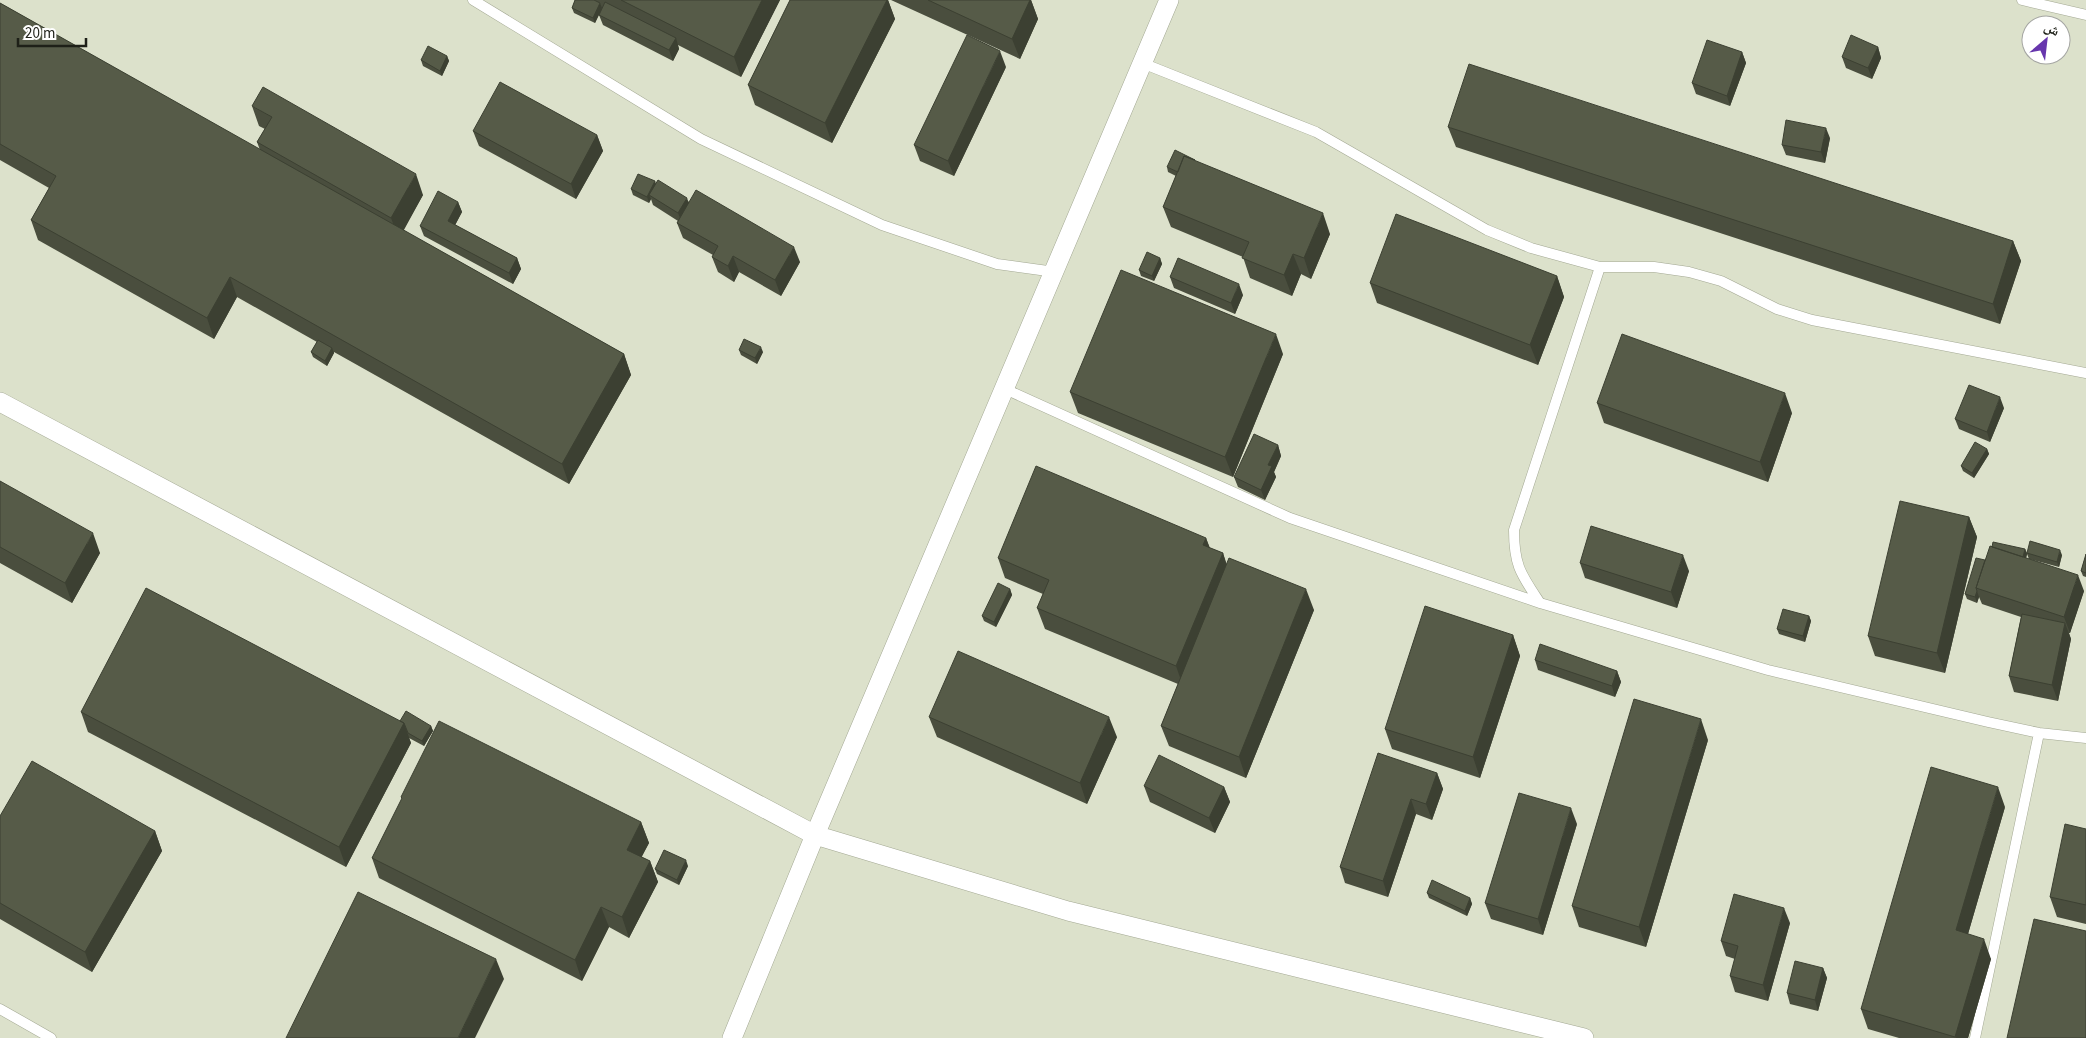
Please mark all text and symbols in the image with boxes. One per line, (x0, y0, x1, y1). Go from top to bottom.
scale bar (18, 15, 85, 47)
north arrow (2021, 15, 2071, 65)
text: ش (2040, 17, 2063, 42)
text: 20 m (25, 23, 55, 44)

